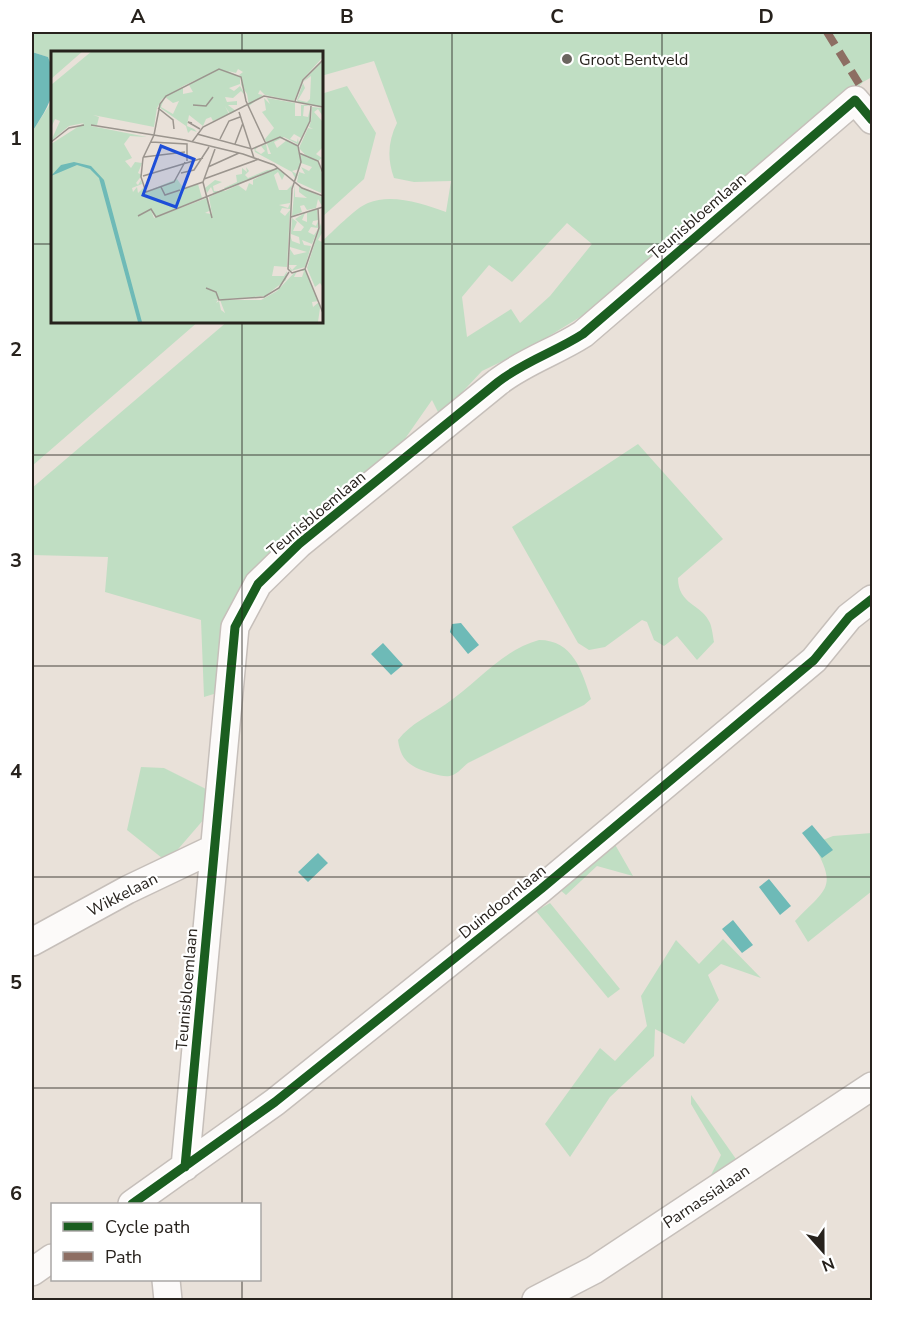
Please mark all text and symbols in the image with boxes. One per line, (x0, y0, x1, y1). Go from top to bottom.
text: A (131, 3, 146, 30)
text: B (340, 3, 354, 30)
text: C (550, 3, 564, 30)
text: D (758, 3, 774, 30)
place label: Groot Bentveld (579, 49, 688, 71)
inset map (51, 51, 322, 322)
marker: Groot Bentveld (560, 52, 574, 66)
text: 1 (10, 125, 22, 152)
street label: Teunisbloemlaan (644, 168, 751, 265)
text: 2 (10, 336, 22, 363)
street label: Teunisbloemlaan (263, 466, 371, 561)
text: 3 (10, 547, 22, 574)
text: 4 (10, 758, 22, 785)
street label: Duindoornlaan (454, 860, 551, 944)
street label: Wikkelaan (83, 868, 161, 922)
street label: Teunisbloemlaan (171, 927, 203, 1051)
text: 5 (10, 969, 22, 996)
street label: Parnassialaan (659, 1160, 754, 1234)
text: 6 (10, 1180, 22, 1207)
legend (51, 1203, 261, 1281)
text: Cycle path (105, 1215, 190, 1239)
north arrow (793, 1221, 853, 1281)
text: Path (105, 1245, 142, 1269)
text: N (818, 1252, 838, 1276)

